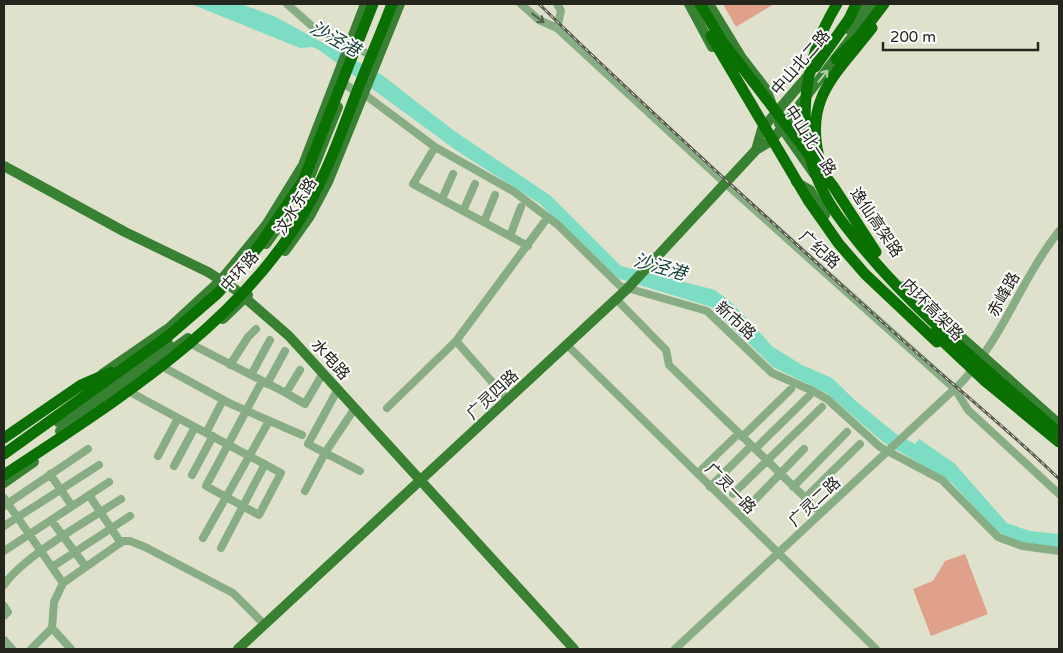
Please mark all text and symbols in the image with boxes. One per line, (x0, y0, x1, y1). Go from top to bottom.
one-way arrow (531, 13, 545, 23)
water label: 沙泾港 (306, 16, 367, 63)
scale bar (883, 20, 1038, 52)
street label: 中山北二路 (767, 26, 835, 99)
text: 200 m (890, 28, 936, 46)
one-way arrow (817, 70, 828, 83)
street label: 中山北一路 (780, 102, 840, 180)
street label: 汶水东路 (270, 174, 321, 239)
street label: 逸仙高架路 (846, 184, 907, 261)
street label: 广纪路 (795, 226, 844, 273)
street label: 中环路 (216, 247, 263, 296)
water label: 沙泾港 (631, 249, 692, 286)
street label: 赤峰路 (983, 269, 1024, 320)
street label: 内环高架路 (897, 274, 968, 345)
street label: 新市路 (711, 297, 760, 344)
street label: 水电路 (307, 335, 354, 384)
street label: 广灵四路 (462, 366, 523, 424)
street label: 广灵一路 (701, 459, 760, 518)
street label: 广灵二路 (784, 473, 845, 531)

